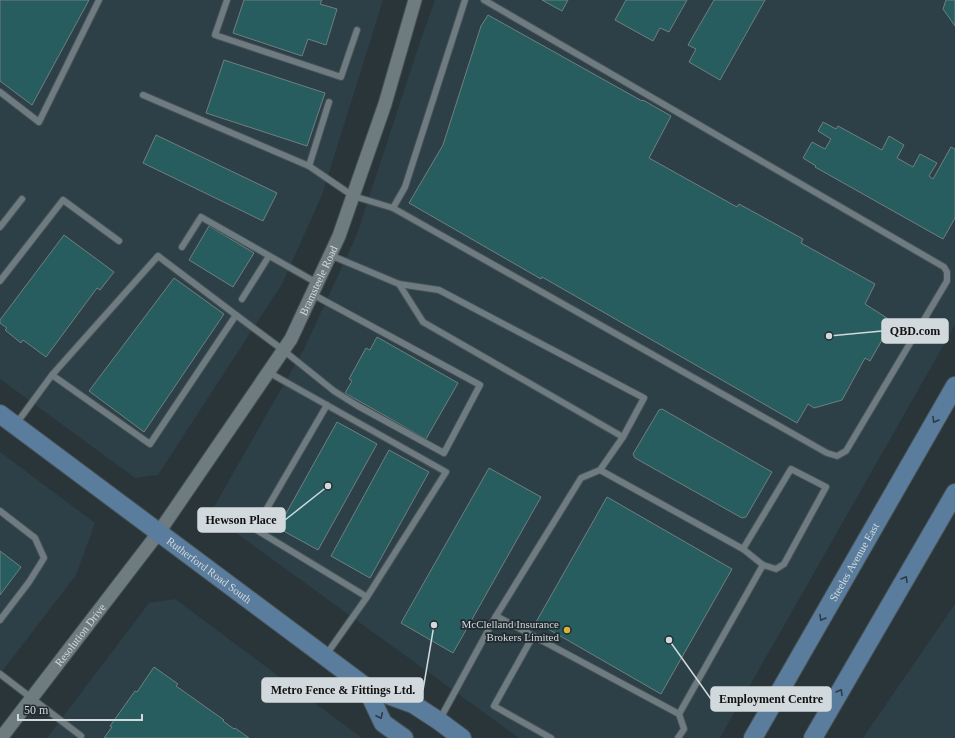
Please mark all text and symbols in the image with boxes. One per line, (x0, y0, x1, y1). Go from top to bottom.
street label: Bramsteele Road (297, 243, 340, 317)
callout: QBD.com (882, 319, 948, 343)
text: QBD.com (890, 324, 940, 338)
one-way arrow (933, 416, 940, 423)
callout: Hewson Place (198, 508, 285, 532)
text: Hewson Place (206, 513, 277, 527)
street label: Steeles Avenue East (827, 521, 881, 603)
street label: Rutherford Road South (164, 535, 254, 606)
one-way arrow (900, 576, 908, 583)
street label: Resolution Drive (52, 601, 108, 668)
one-way arrow (820, 614, 827, 621)
place label: McClelland Insurance Brokers Limited (462, 618, 559, 643)
marker: McClelland Insurance Brokers Limited (562, 625, 572, 635)
callout: Metro Fence & Fittings Ltd. (262, 678, 423, 702)
text: Metro Fence & Fittings Ltd. (271, 683, 415, 697)
callout: Employment Centre (711, 687, 831, 711)
one-way arrow (835, 689, 842, 696)
text: Employment Centre (719, 692, 824, 706)
scale bar (18, 696, 142, 722)
text: 50 m (24, 703, 49, 717)
one-way arrow (375, 712, 383, 720)

